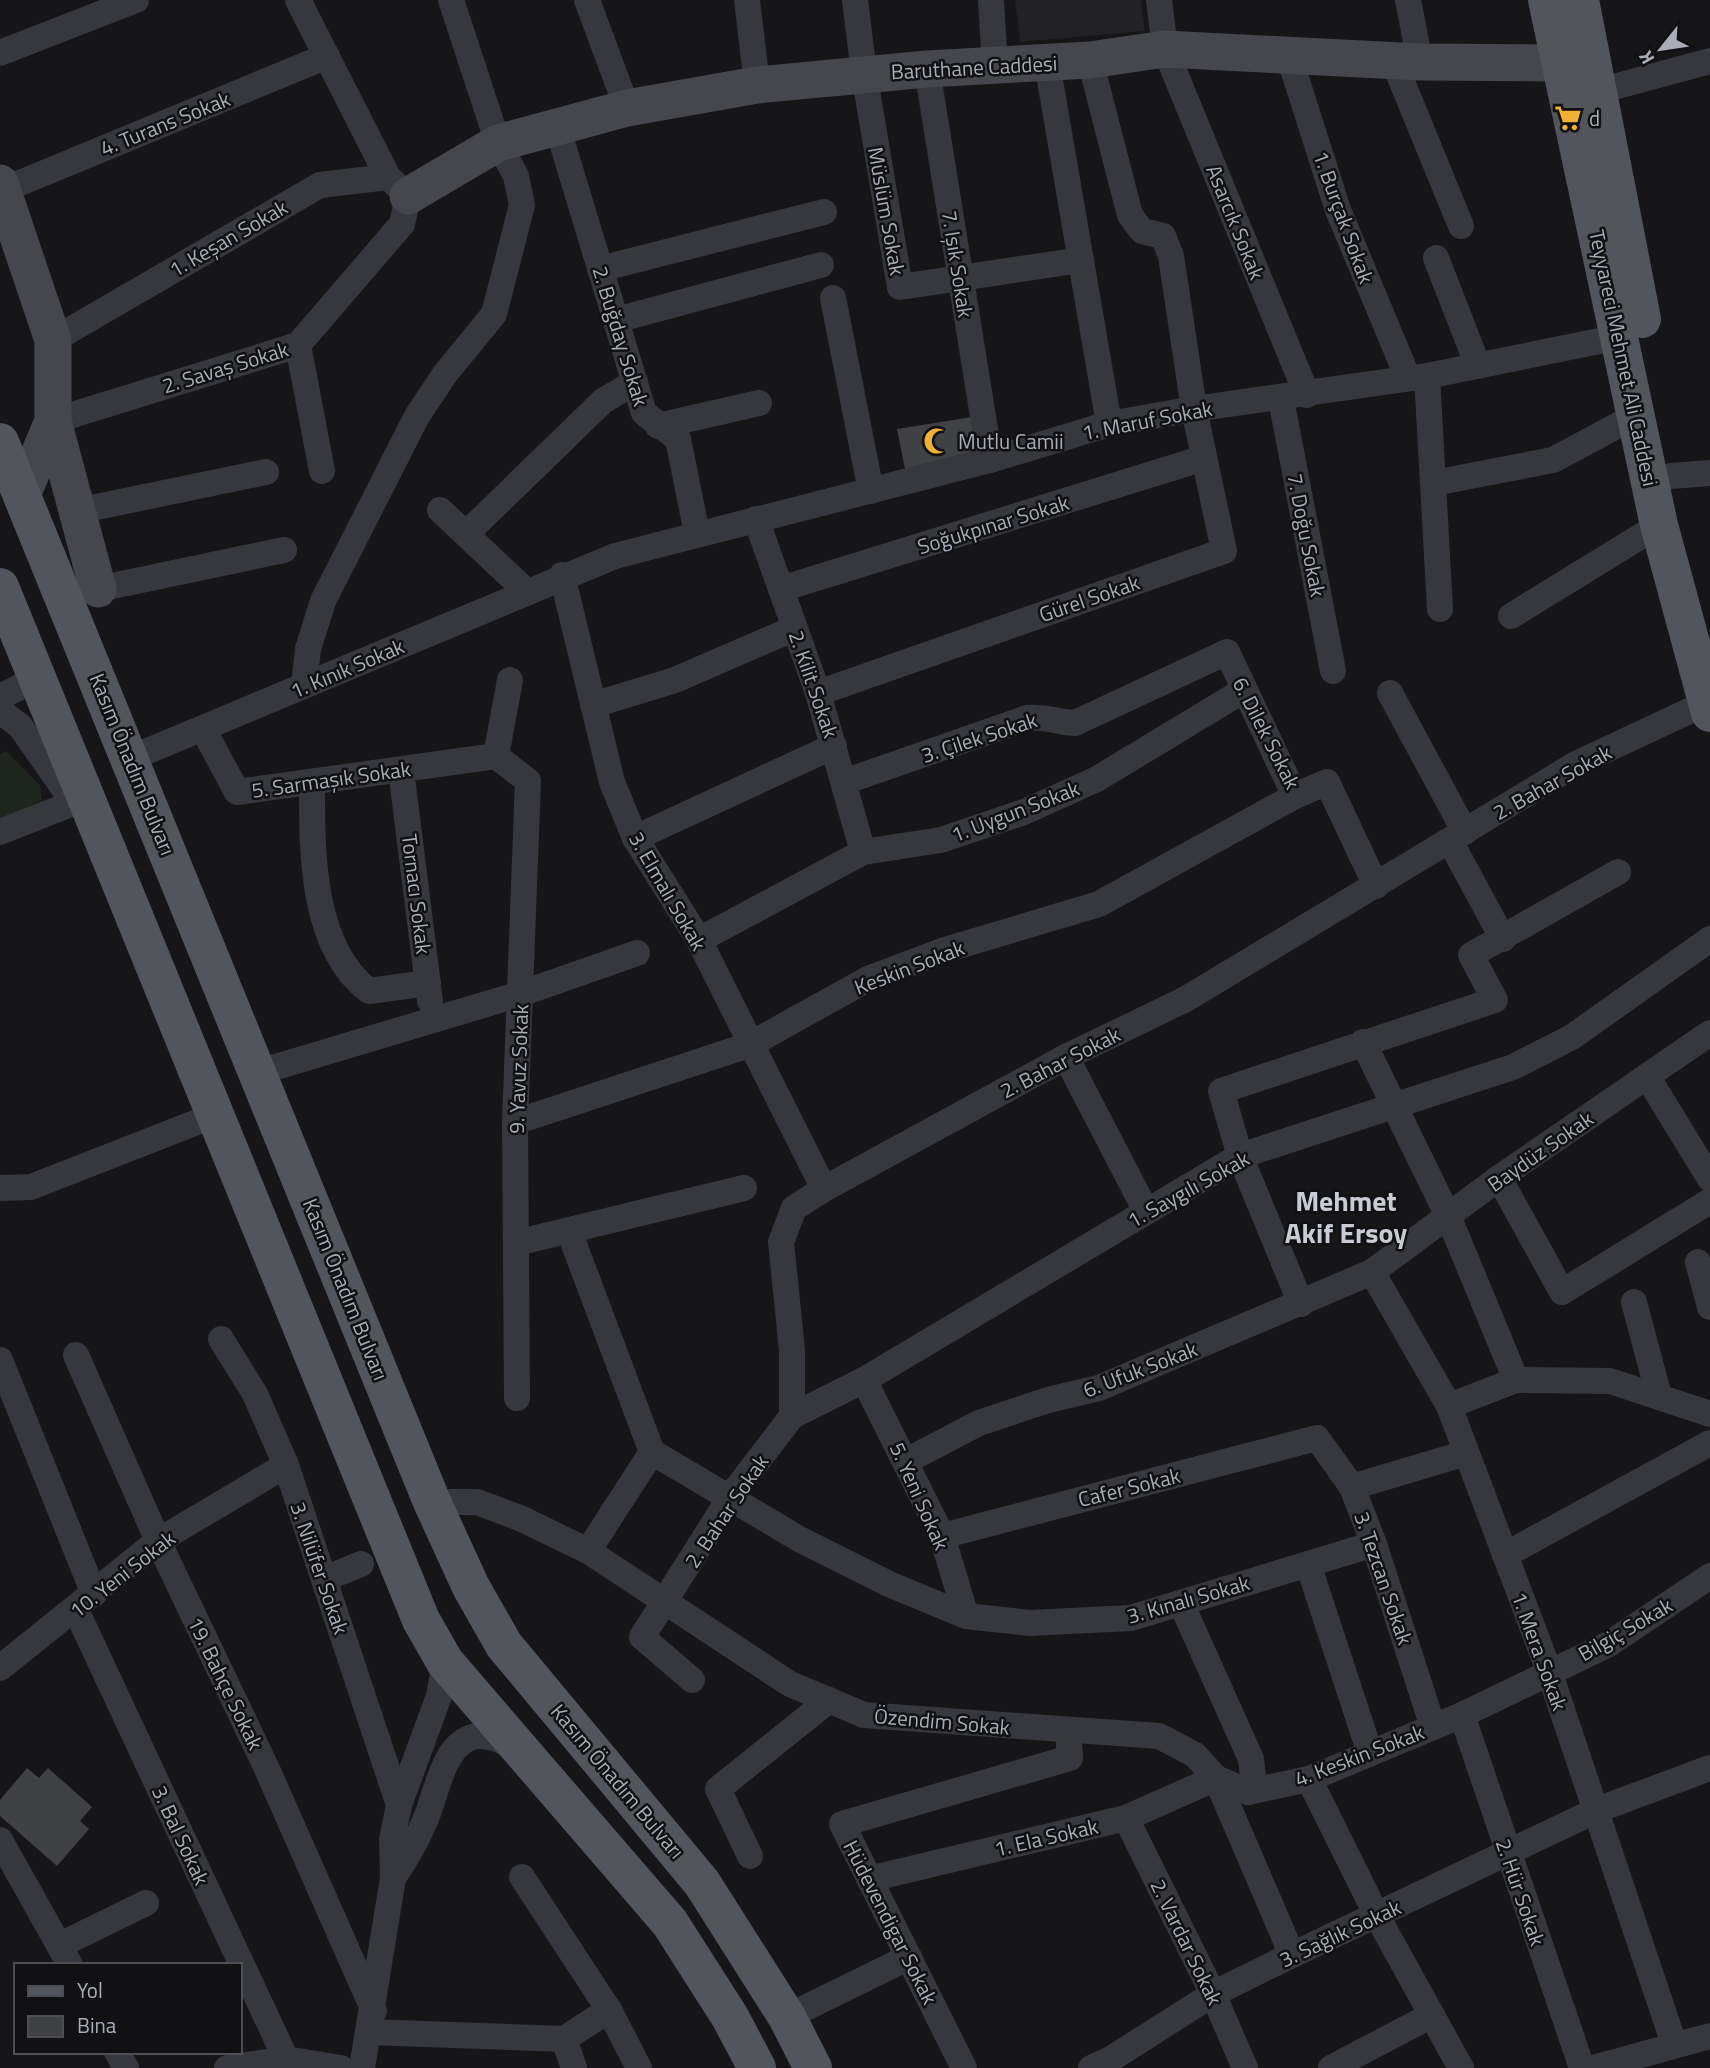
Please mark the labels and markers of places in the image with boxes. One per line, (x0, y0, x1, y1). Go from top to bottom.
place label: d (1589, 102, 1600, 134)
supermarket icon: d (1553, 103, 1583, 133)
place label: Mutlu Camii (958, 425, 1063, 457)
mosque icon: Mutlu Camii (922, 426, 952, 456)

